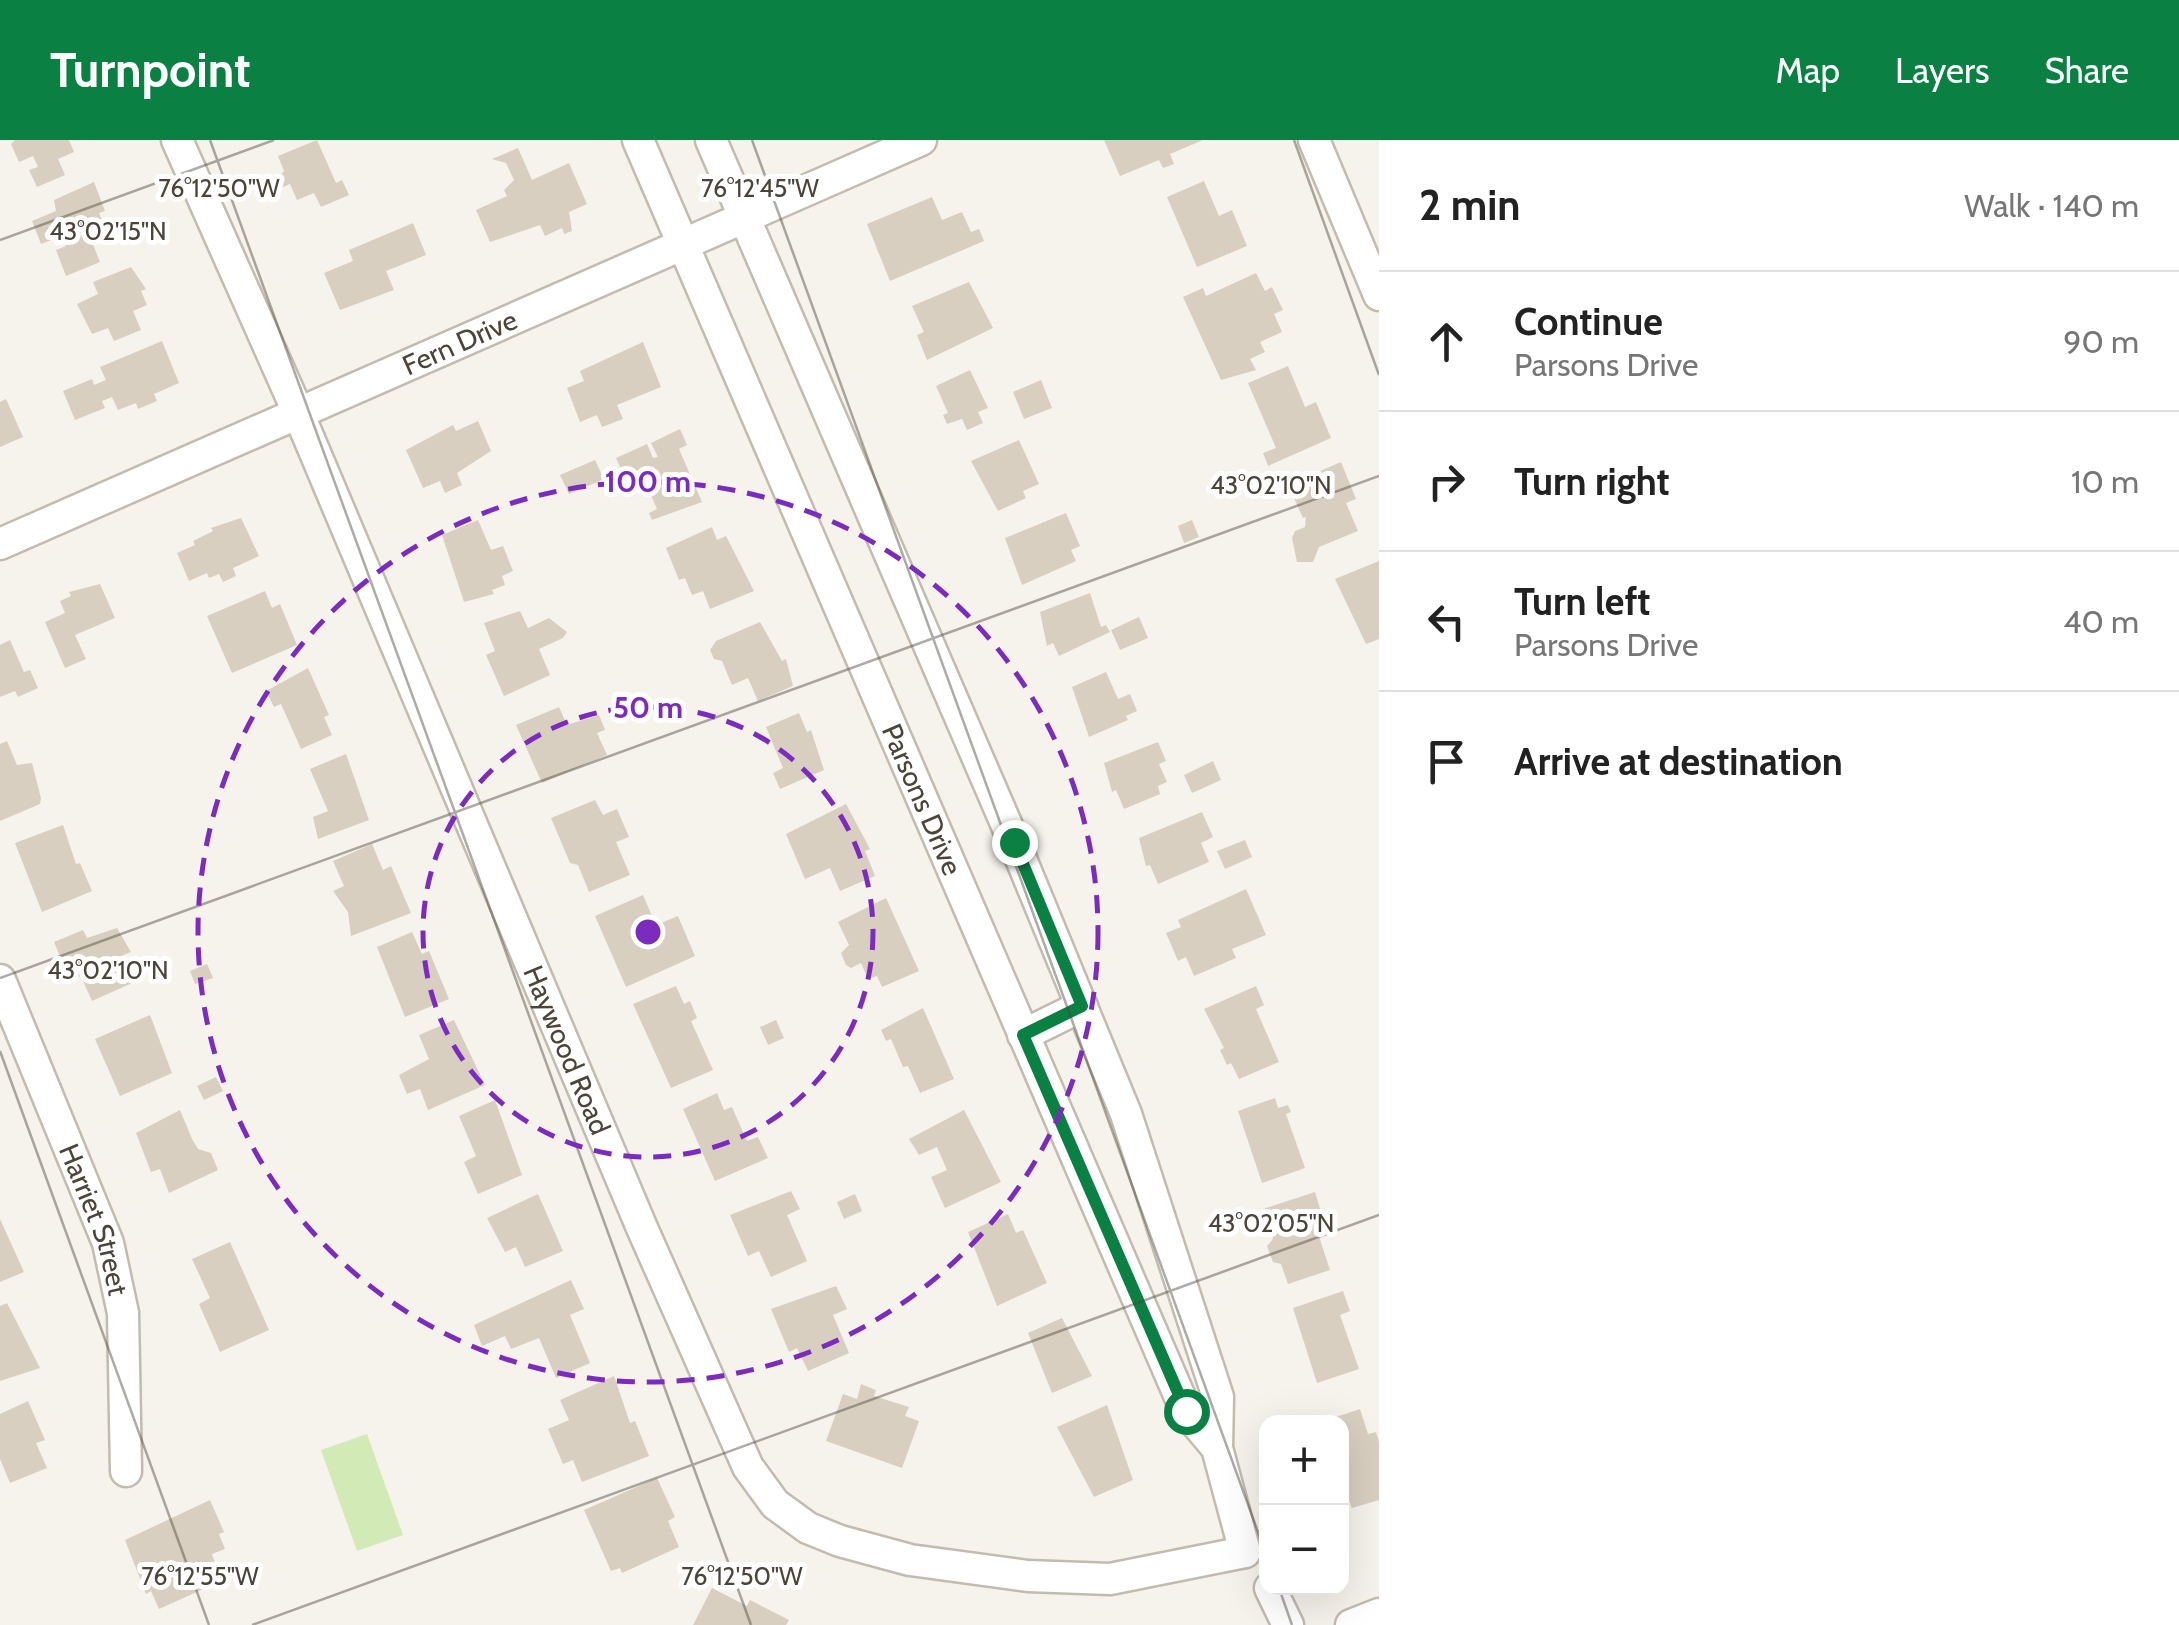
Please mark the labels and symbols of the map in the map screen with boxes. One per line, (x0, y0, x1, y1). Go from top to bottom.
text: 76°12'50"W (158, 173, 280, 203)
text: 76°12'45"W (701, 173, 819, 203)
text: 43°02'15"N (49, 216, 167, 246)
street label: Fern Drive (397, 302, 522, 382)
text: 100 m (605, 463, 691, 500)
text: 43°02'10"N (1210, 470, 1332, 500)
text: 50 m (613, 689, 683, 726)
street label: Parsons Drive (875, 719, 970, 880)
route end (992, 820, 1038, 866)
centre of rings (630, 914, 666, 950)
text: 43°02'10"N (47, 955, 169, 985)
street label: Haywood Road (516, 960, 618, 1140)
street label: Harriet Street (52, 1139, 136, 1298)
text: 43°02'05"N (1208, 1208, 1334, 1238)
route start (1164, 1389, 1210, 1435)
text: 76°12'55"W (141, 1561, 259, 1591)
text: 76°12'50"W (681, 1561, 803, 1591)

